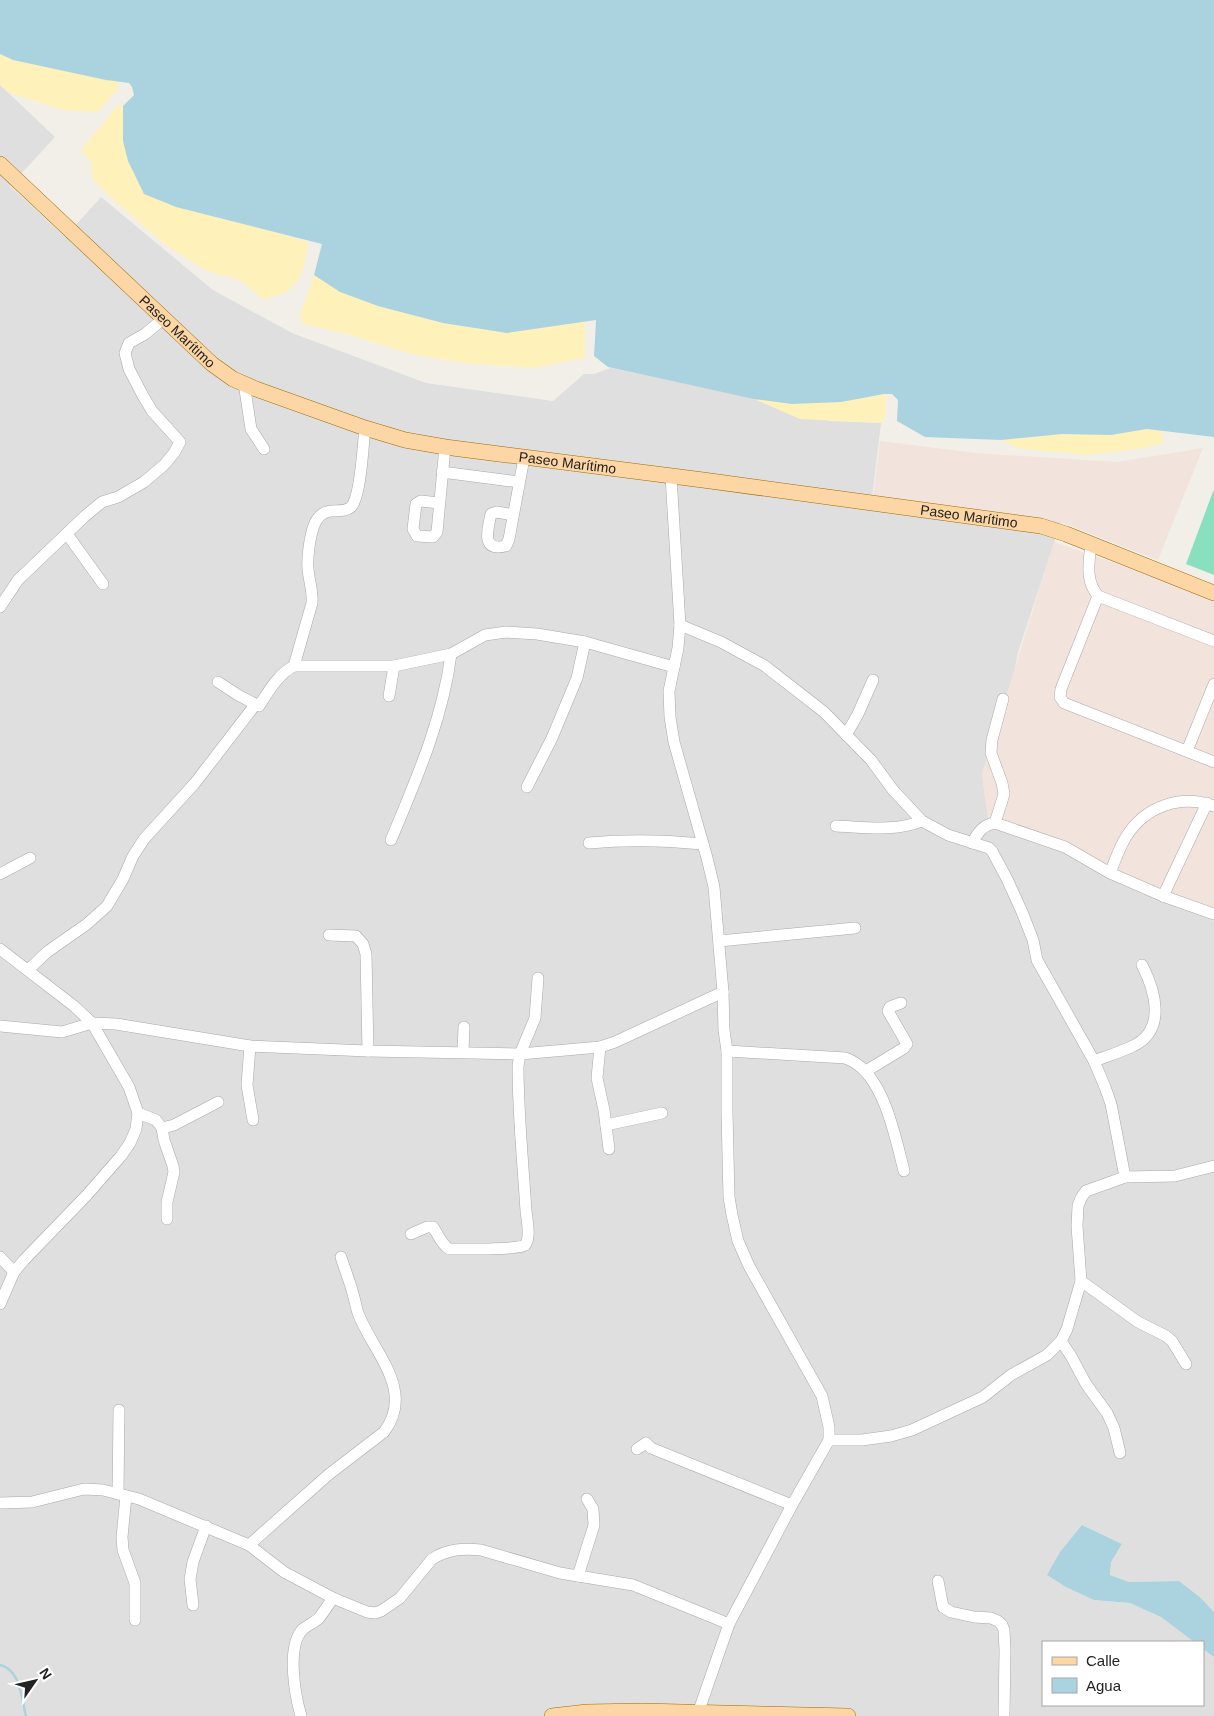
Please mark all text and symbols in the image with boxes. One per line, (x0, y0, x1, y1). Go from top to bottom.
street label: Paseo Marítimo (136, 292, 219, 371)
street label: Paseo Marítimo (518, 449, 617, 477)
street label: Paseo Marítimo (919, 502, 1019, 531)
legend (1042, 1641, 1204, 1706)
text: Calle (1086, 1652, 1120, 1669)
north arrow (10, 1656, 60, 1706)
text: N (36, 1665, 55, 1682)
text: Agua (1086, 1677, 1122, 1694)

